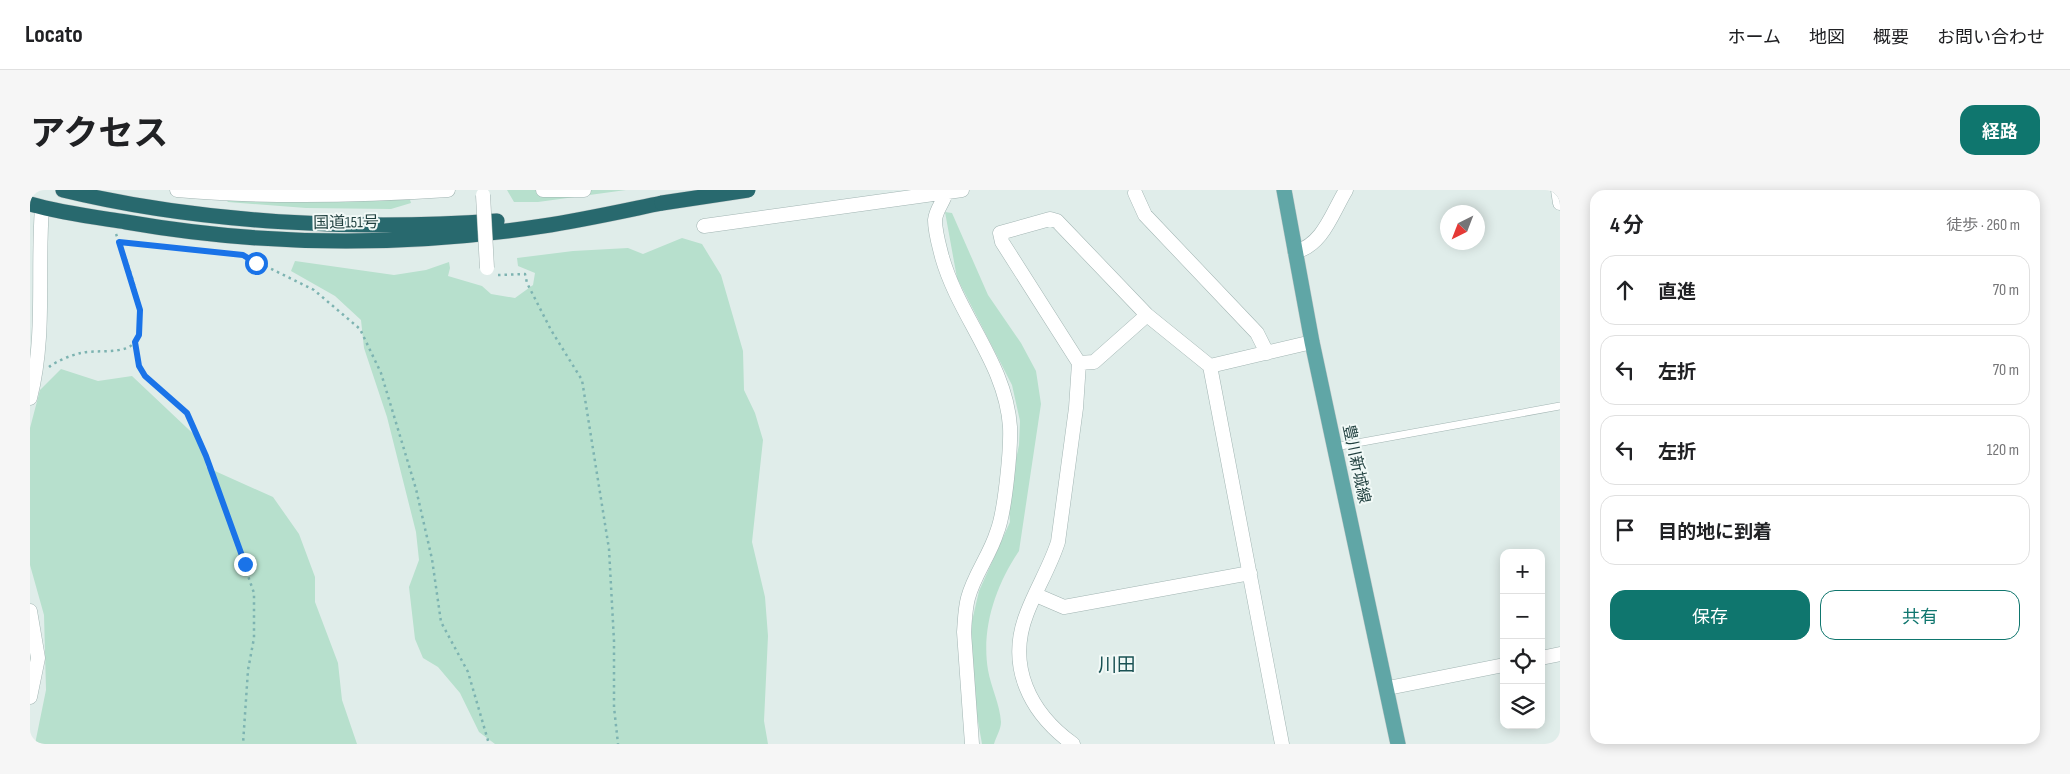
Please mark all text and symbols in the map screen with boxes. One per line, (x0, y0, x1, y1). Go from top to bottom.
text: Locato (25, 20, 83, 49)
text: ホーム (1728, 27, 1781, 48)
text: 地図 (1809, 27, 1845, 48)
text: 概要 (1873, 27, 1909, 48)
text: お問い合わせ (1937, 27, 2045, 48)
button: 経路 (1960, 105, 2040, 155)
text: アクセス (30, 113, 168, 156)
north arrow (1440, 205, 1485, 250)
street label: 国道151号 (313, 213, 379, 233)
text: 4 分 (1610, 213, 1644, 238)
text: 徒歩 · 260 m (1946, 216, 2020, 235)
route start (245, 252, 268, 275)
icon: ahead (1611, 276, 1639, 304)
text: 直進 (1658, 281, 1696, 304)
text: 70 m (1993, 281, 2019, 300)
icon: left (1611, 356, 1639, 384)
text: 左折 (1658, 361, 1696, 384)
text: 70 m (1993, 361, 2019, 380)
street label: 豊川新城線 (1338, 423, 1374, 505)
icon: left (1611, 436, 1639, 464)
text: 左折 (1658, 441, 1696, 464)
text: 120 m (1987, 441, 2019, 460)
icon: arrive (1611, 516, 1639, 544)
text: 目的地に到着 (1658, 521, 1772, 544)
map controls (1500, 549, 1545, 729)
button: + (1500, 549, 1545, 594)
route end (234, 553, 257, 576)
button: 保存 (1610, 590, 1810, 640)
button: 共有 (1820, 590, 2020, 640)
button: − (1500, 594, 1545, 639)
button: locate (1500, 639, 1545, 684)
district label: 川田 (1098, 654, 1136, 677)
button: layers (1500, 684, 1545, 729)

